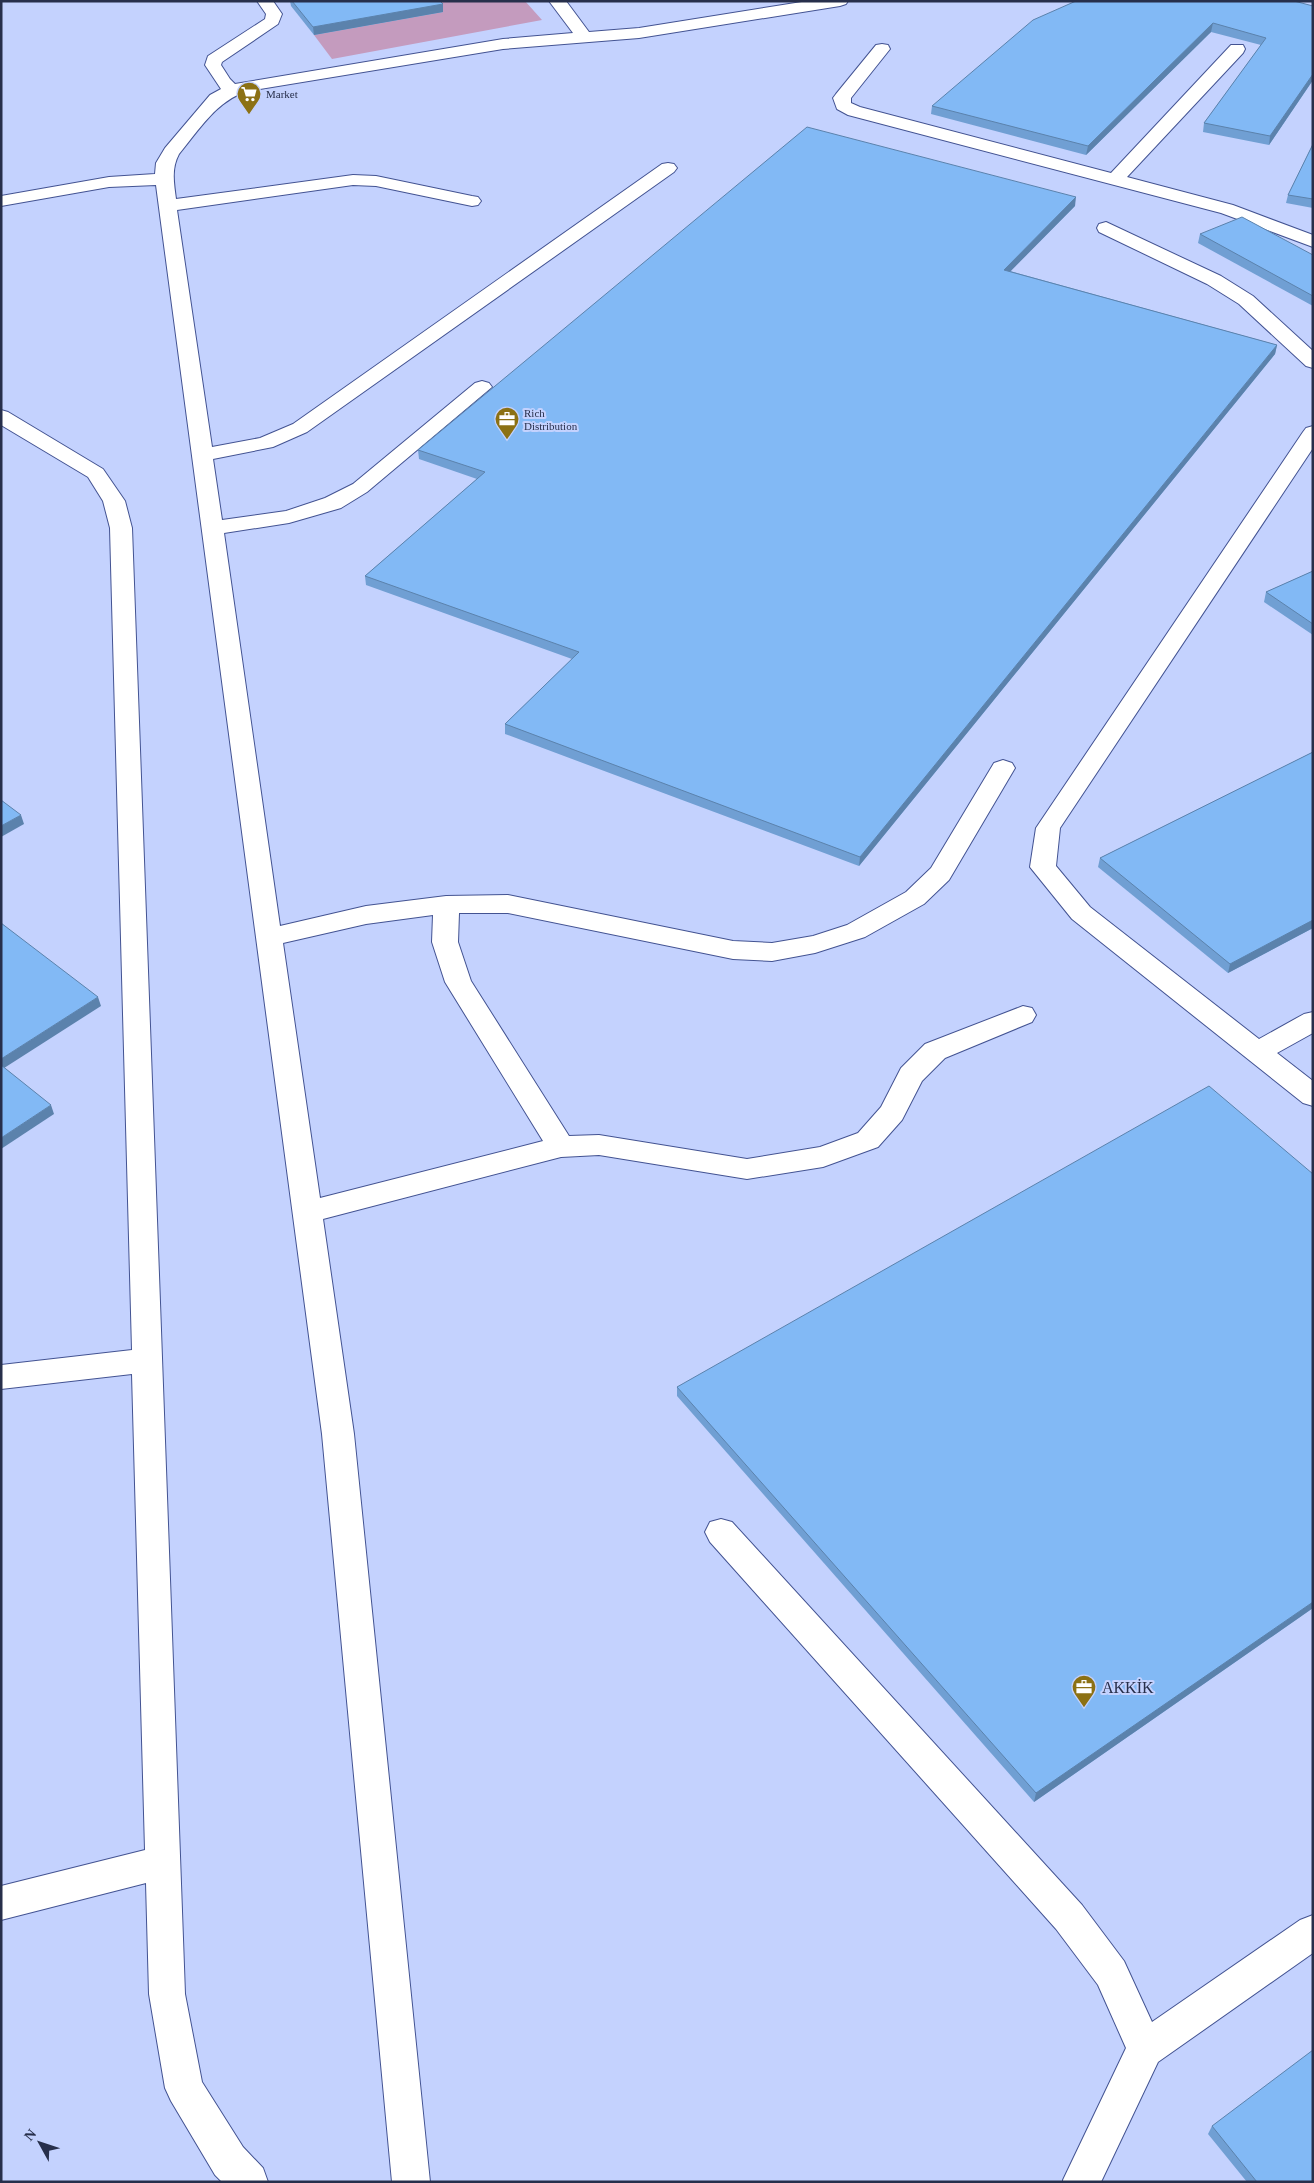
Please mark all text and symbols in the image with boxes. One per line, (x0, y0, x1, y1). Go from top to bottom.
supermarket icon: Market (236, 81, 262, 115)
place label: Market (266, 88, 298, 100)
office icon: Rich Distribution (494, 406, 520, 440)
place label: Rich Distribution (524, 407, 578, 432)
office icon: AKKİK (1071, 1674, 1097, 1708)
place label: AKKİK (1102, 1679, 1154, 1696)
north arrow (15, 2118, 65, 2168)
text: N (21, 2126, 39, 2144)

